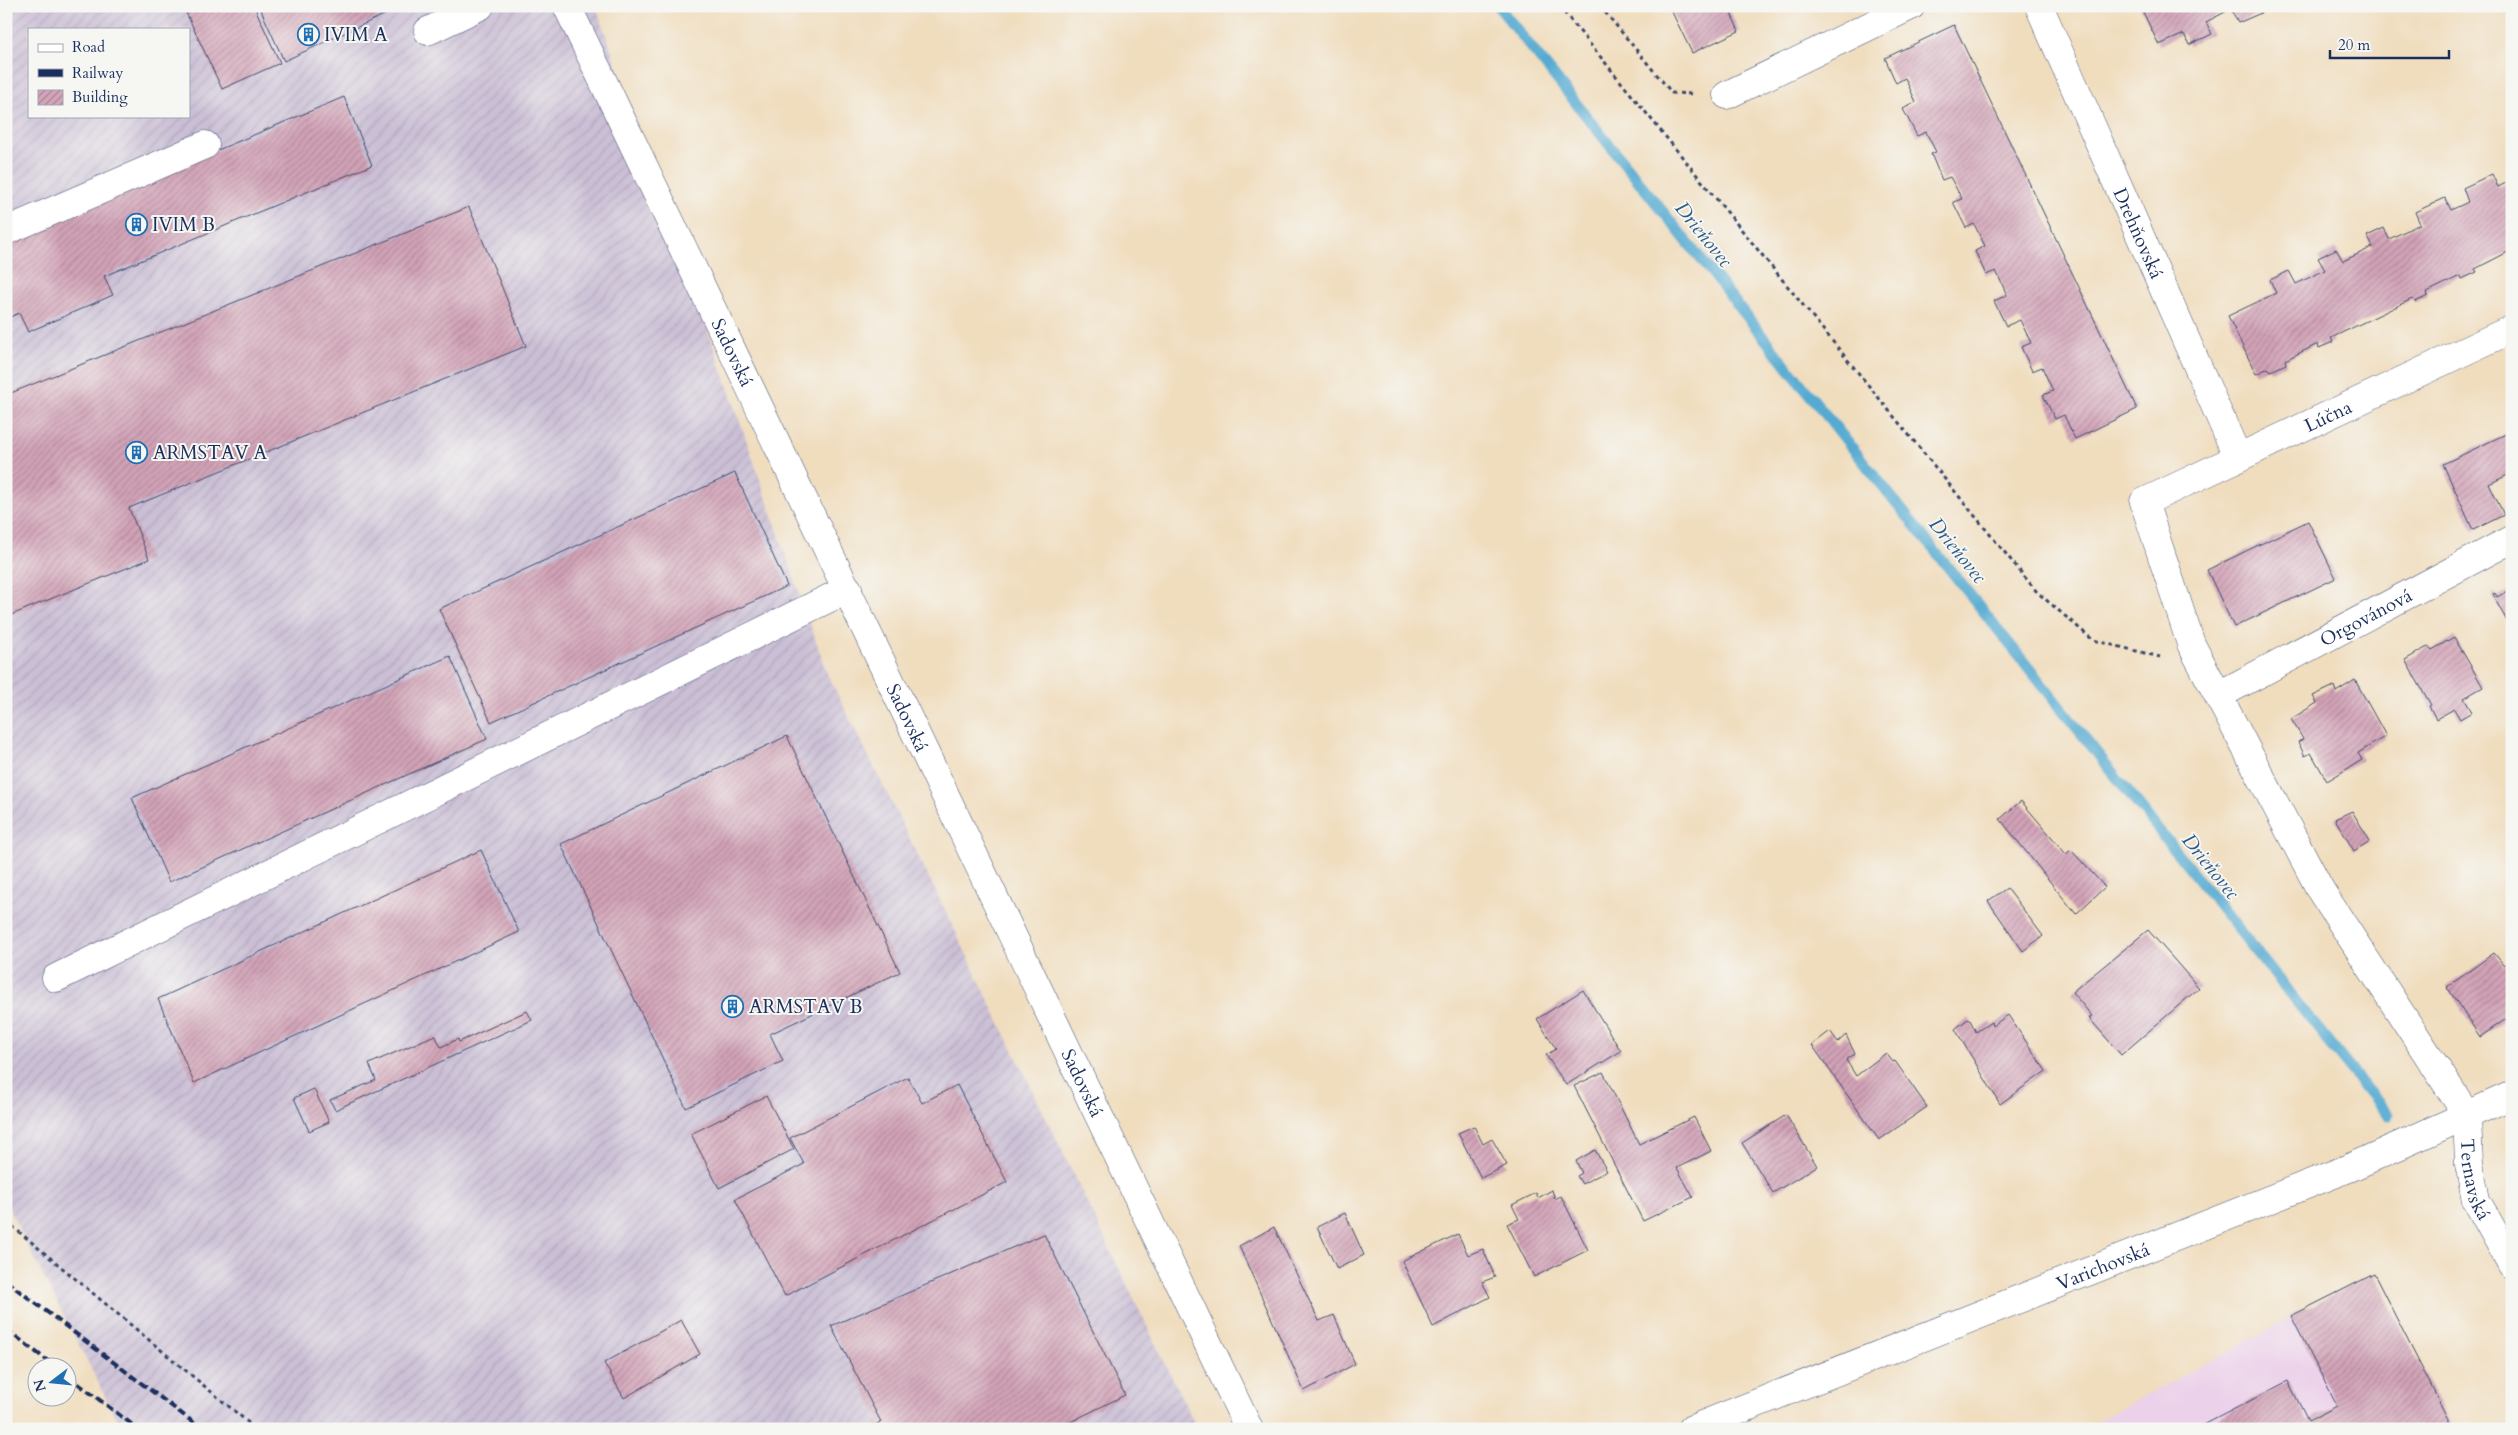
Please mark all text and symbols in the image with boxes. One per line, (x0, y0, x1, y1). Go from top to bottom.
building icon: IVIM A (296, 22, 320, 46)
place label: IVIM A (324, 22, 388, 48)
legend (28, 28, 190, 118)
scale bar (2330, 28, 2449, 60)
text: 20 m (2338, 35, 2370, 55)
text: Road (72, 37, 105, 57)
text: Railway (72, 63, 123, 83)
text: Building (72, 87, 128, 107)
street label: Drehňovská (2107, 184, 2169, 283)
water label: Drieňovec (1669, 196, 1739, 273)
building icon: IVIM B (124, 212, 148, 236)
place label: IVIM B (152, 212, 215, 238)
street label: Sadovská (705, 314, 759, 391)
street label: Lúčna (2300, 394, 2356, 439)
building icon: ARMSTAV A (125, 440, 149, 464)
place label: ARMSTAV A (153, 440, 268, 466)
water label: Drieňovec (1923, 512, 1993, 589)
street label: Orgovánová (2315, 583, 2417, 653)
street label: Sadovská (880, 680, 934, 756)
water label: Drieňovec (2176, 828, 2246, 905)
building icon: ARMSTAV B (721, 994, 745, 1018)
place label: ARMSTAV B (749, 994, 863, 1020)
street label: Sadovská (1055, 1045, 1110, 1121)
street label: Ternavská (2454, 1138, 2497, 1225)
street label: Varichovská (2053, 1237, 2154, 1297)
north arrow (28, 1358, 78, 1408)
text: N (29, 1377, 51, 1394)

